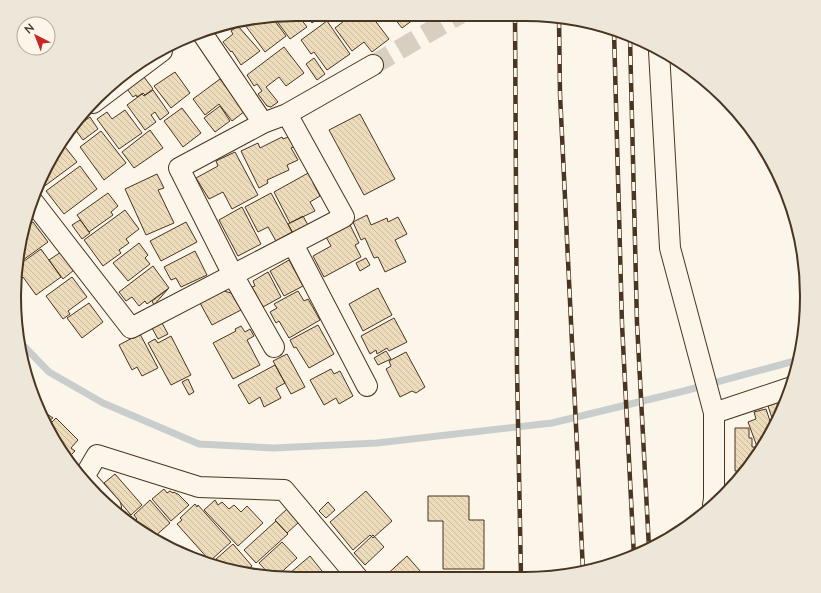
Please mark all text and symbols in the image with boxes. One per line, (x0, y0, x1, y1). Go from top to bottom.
north arrow (16, 16, 56, 56)
text: N (21, 21, 36, 36)

